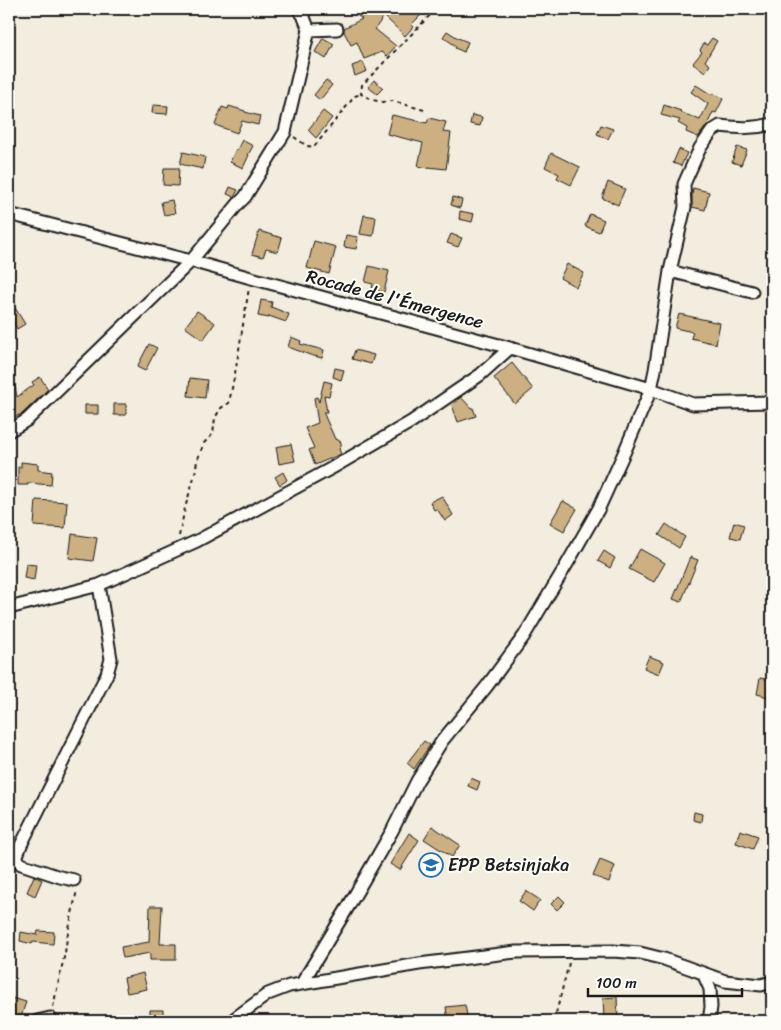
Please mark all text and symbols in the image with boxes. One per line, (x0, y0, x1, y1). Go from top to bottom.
street label: Rocade de l'Émergence (303, 260, 487, 338)
place label: EPP Betsinjaka (448, 849, 569, 881)
school or university icon: EPP Betsinjaka (418, 852, 444, 878)
scale bar (588, 965, 742, 997)
text: 100 m (596, 970, 637, 996)

